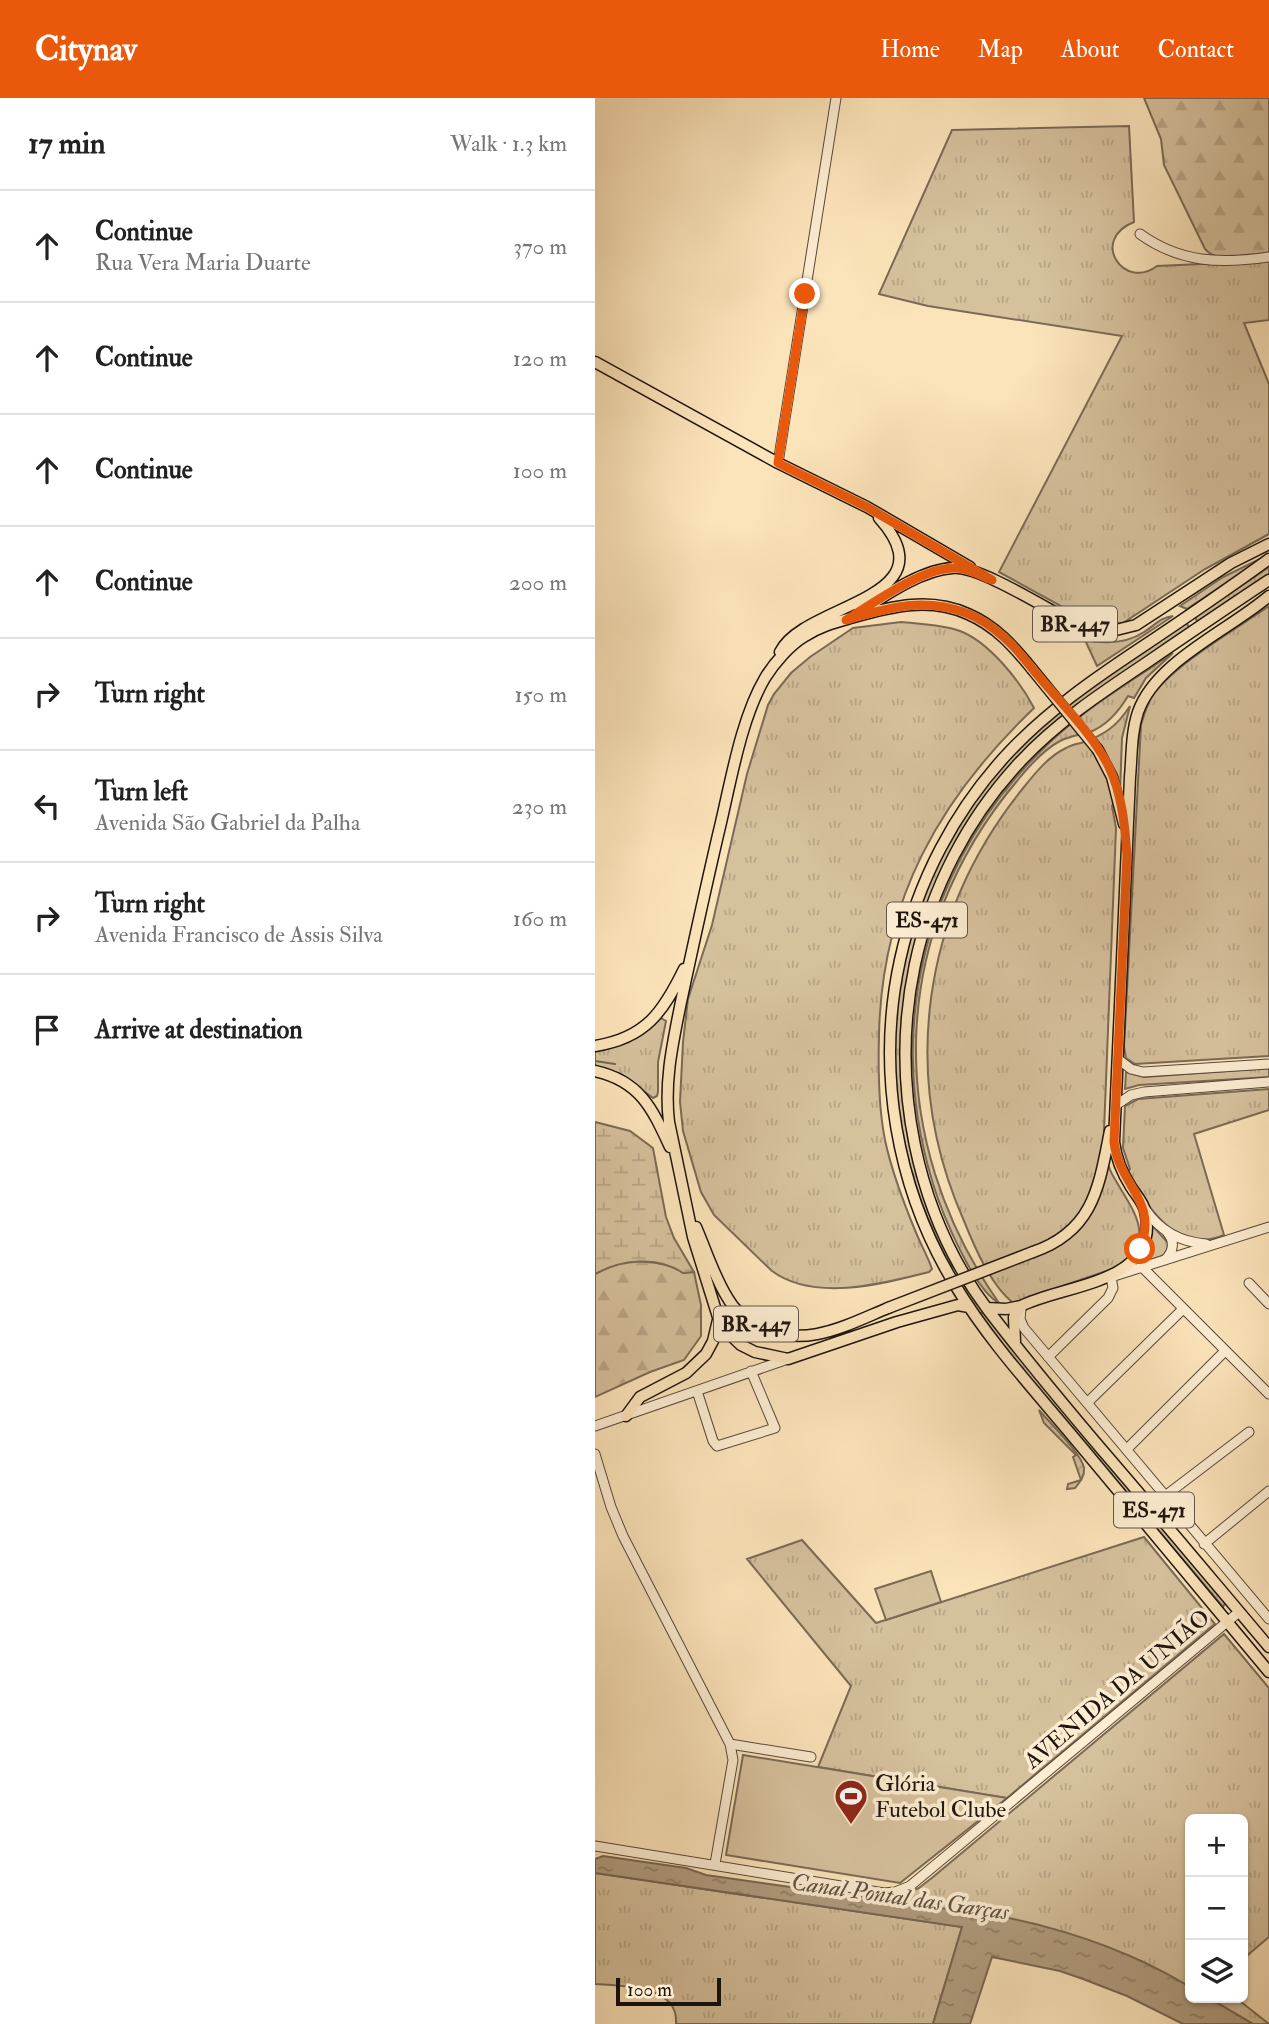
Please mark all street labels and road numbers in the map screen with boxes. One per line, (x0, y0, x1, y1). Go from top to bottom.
road number: BR-447 (1033, 606, 1117, 642)
road number: ES-471 (887, 902, 967, 938)
road number: BR-447 (714, 1306, 798, 1342)
road number: ES-471 (1114, 1492, 1194, 1528)
street label: AVENIDA DA UNIÃO (1017, 1603, 1216, 1776)

